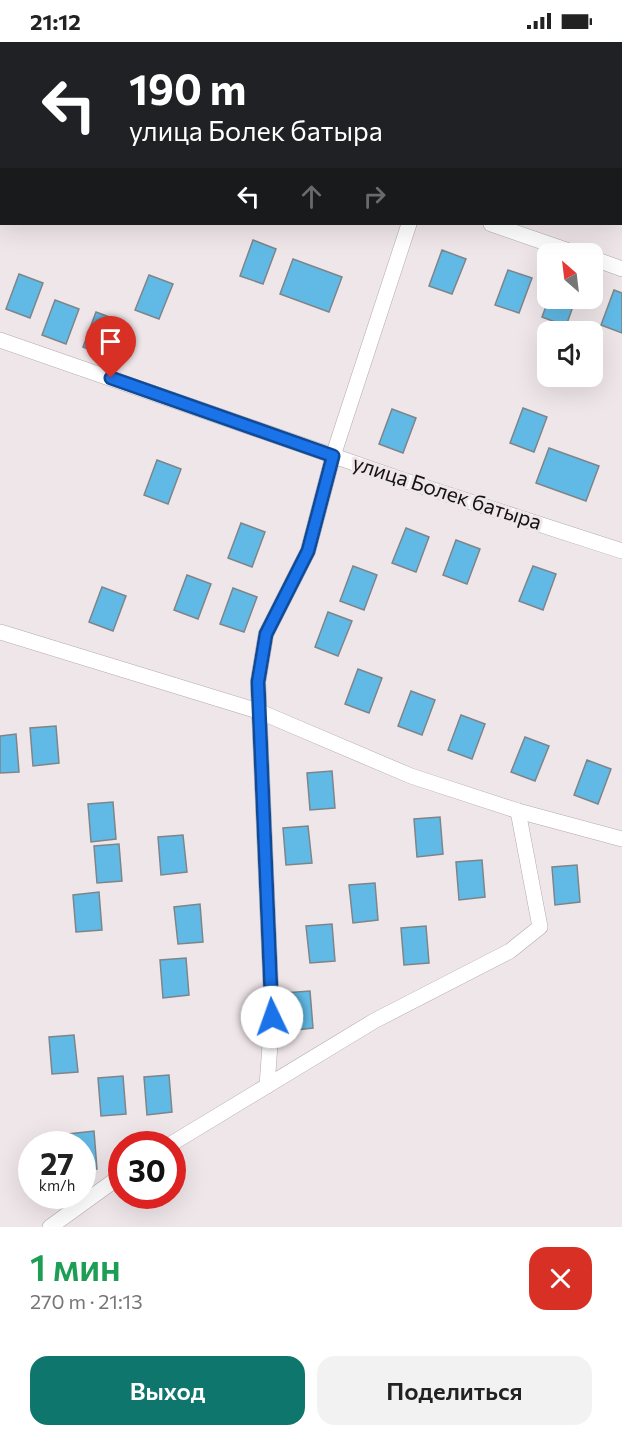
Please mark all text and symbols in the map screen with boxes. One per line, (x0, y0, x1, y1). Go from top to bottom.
text: 21:12 (30, 8, 81, 35)
text: 190 m (129, 62, 247, 114)
icon: left (30, 66, 108, 144)
text: улица Болек батыра (129, 114, 383, 147)
icon: left (232, 180, 265, 213)
icon: ahead (295, 180, 328, 213)
icon: right (358, 180, 391, 213)
north arrow (537, 243, 603, 309)
map controls (537, 243, 603, 387)
pin (85, 316, 136, 378)
button: sound (537, 321, 603, 387)
icon: arrive (94, 325, 127, 358)
street label: улица Болек батыра (350, 449, 545, 534)
position arrow (240, 985, 304, 1049)
speed limit sign: 30 (108, 1131, 186, 1209)
text: 27 (40, 1144, 74, 1181)
text: km/h (39, 1176, 75, 1194)
text: 1 мин (30, 1244, 121, 1288)
button: close (529, 1247, 592, 1310)
text: 270 m · 21:13 (30, 1289, 143, 1313)
button: Выход (30, 1356, 305, 1425)
button: Поделиться (317, 1356, 592, 1425)

